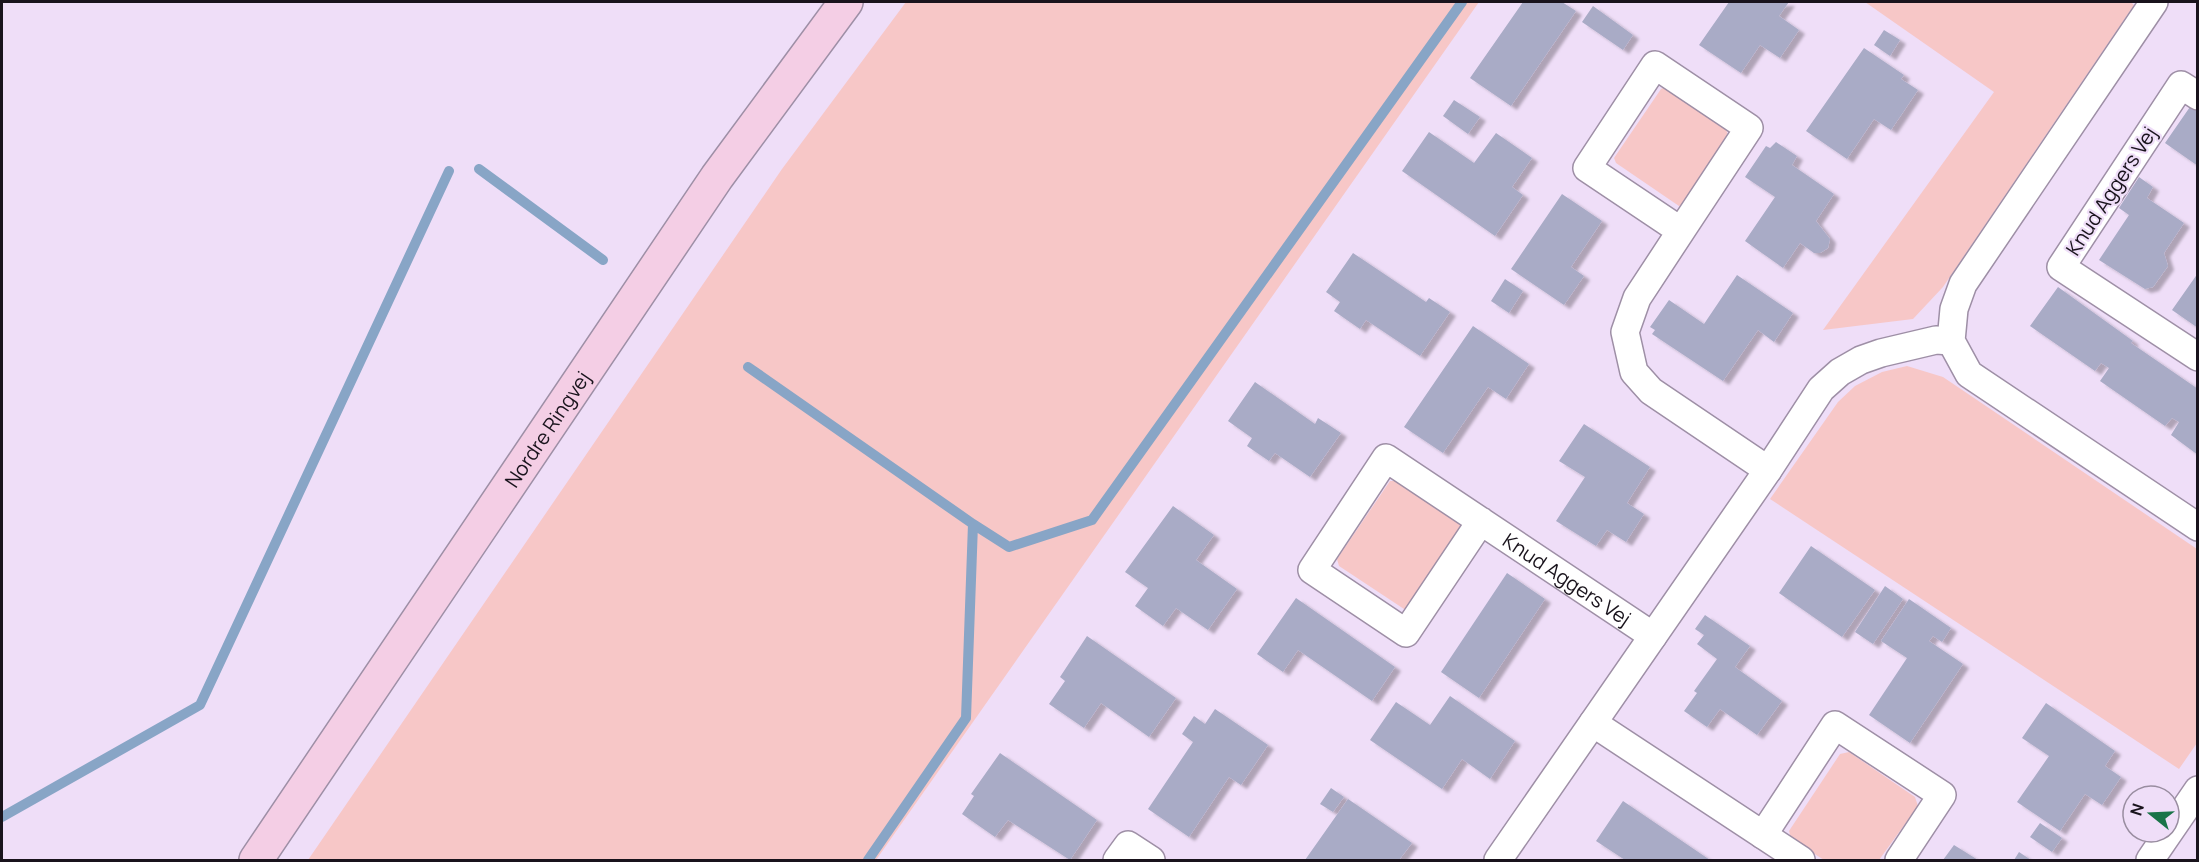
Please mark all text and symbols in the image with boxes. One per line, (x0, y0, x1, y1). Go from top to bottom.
street label: Knud Aggers Vej (2059, 121, 2163, 261)
street label: Nordre Ringvej (498, 366, 596, 492)
street label: Knud Aggers Vej (1498, 526, 1636, 631)
north arrow (2121, 784, 2181, 844)
text: N (2124, 800, 2149, 818)

